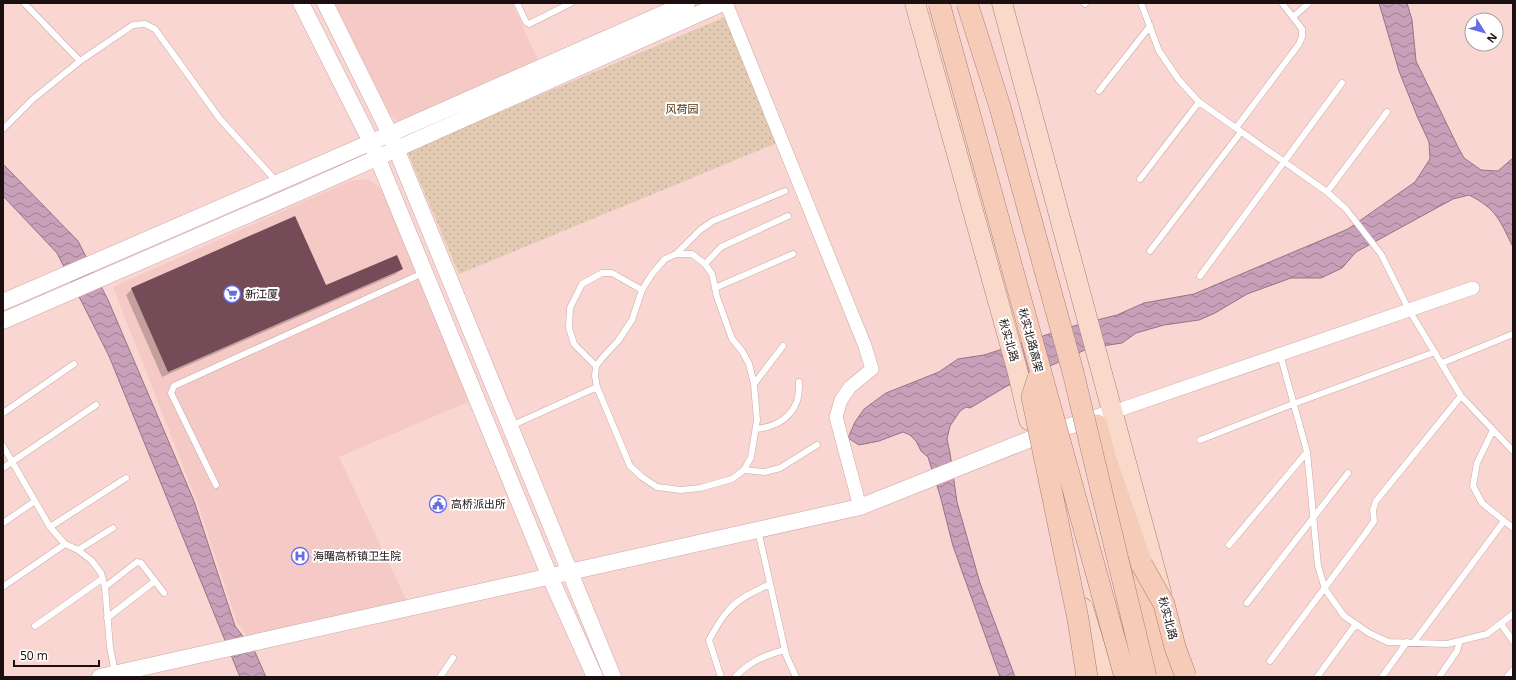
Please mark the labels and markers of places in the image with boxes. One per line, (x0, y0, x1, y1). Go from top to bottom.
supermarket icon: 新江厦 (222, 284, 242, 304)
place label: 新江厦 (245, 286, 278, 301)
public building icon: 高桥派出所 (428, 494, 448, 514)
place label: 高桥派出所 (451, 496, 506, 511)
hospital icon: 海曙高桥镇卫生院 (290, 546, 310, 566)
place label: 海曙高桥镇卫生院 (313, 548, 401, 563)

